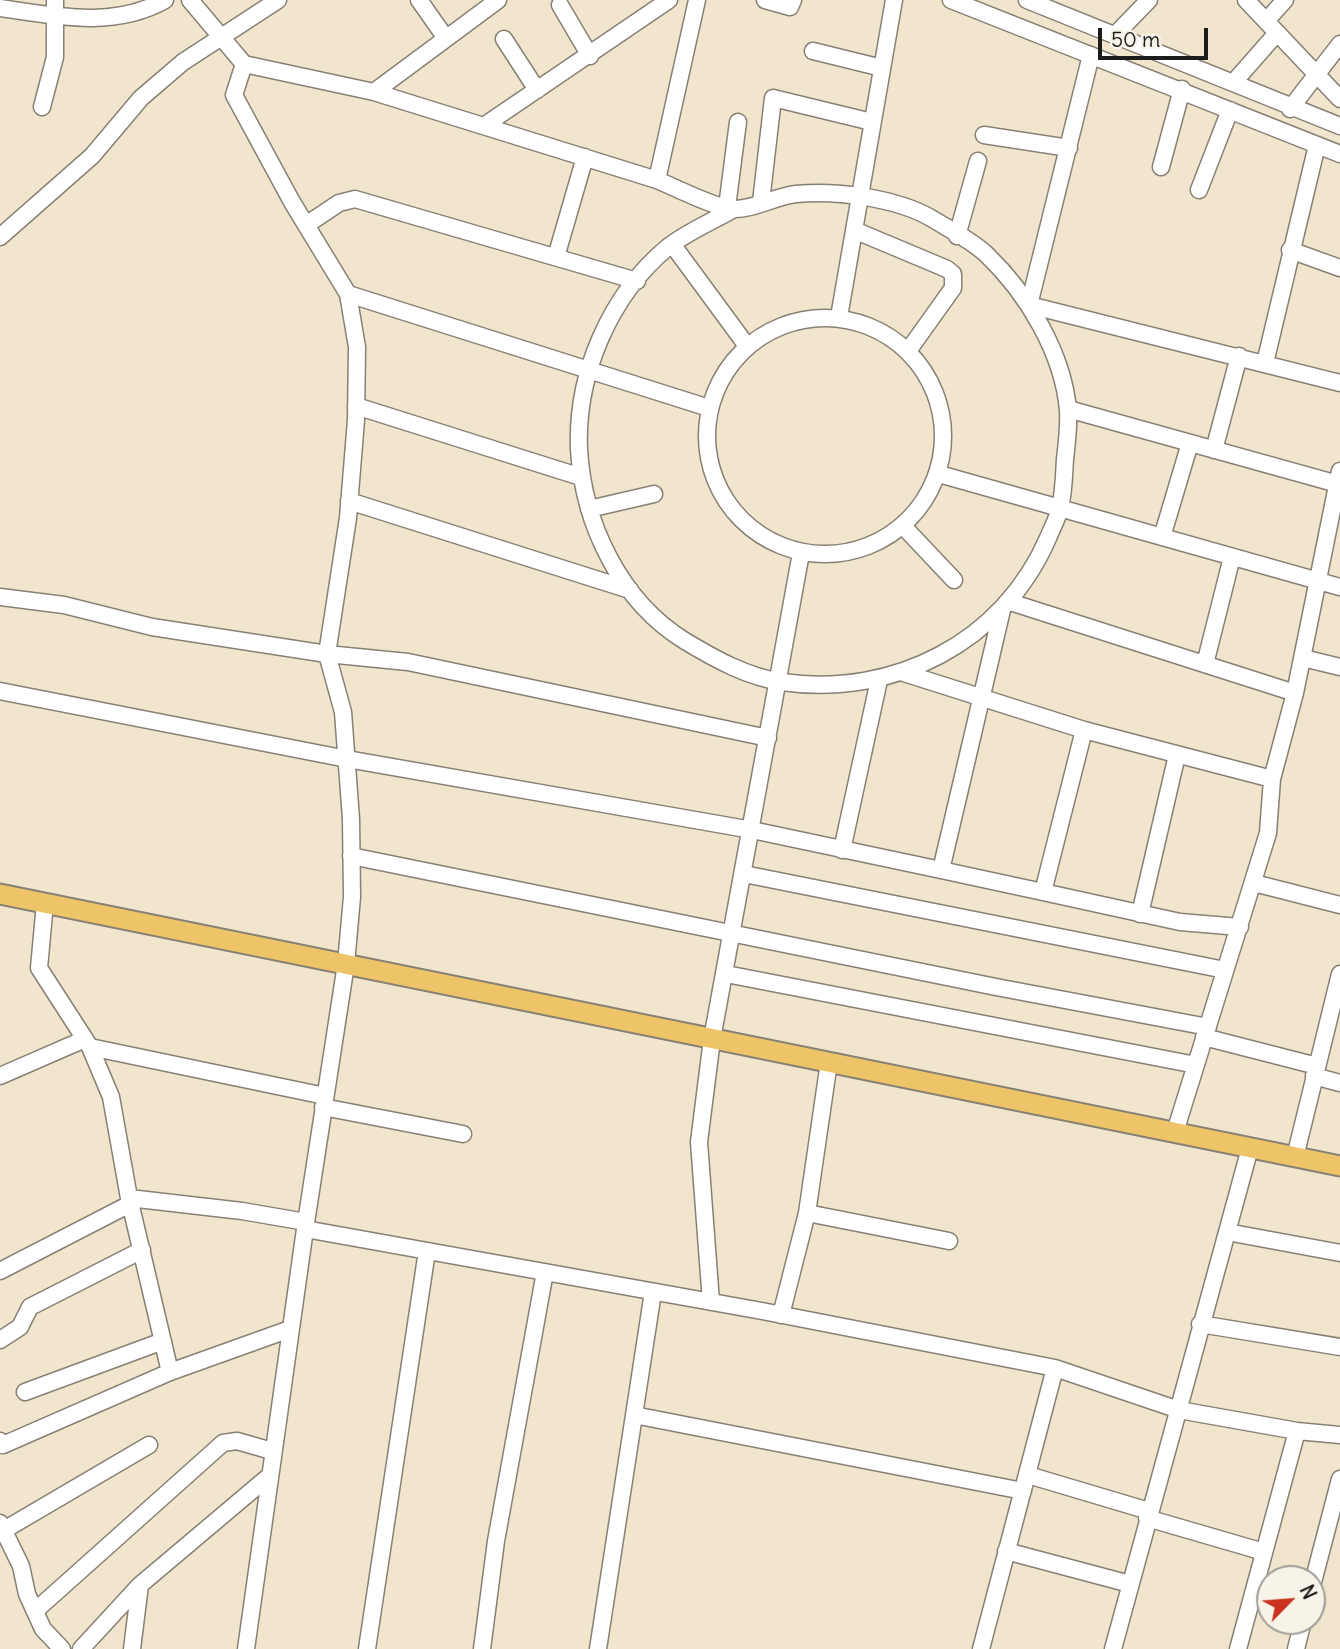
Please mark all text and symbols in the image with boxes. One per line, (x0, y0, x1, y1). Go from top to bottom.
scale bar (1102, 14, 1212, 58)
text: 50 m (1111, 26, 1160, 53)
north arrow (1256, 1565, 1326, 1635)
text: N (1295, 1581, 1322, 1603)

